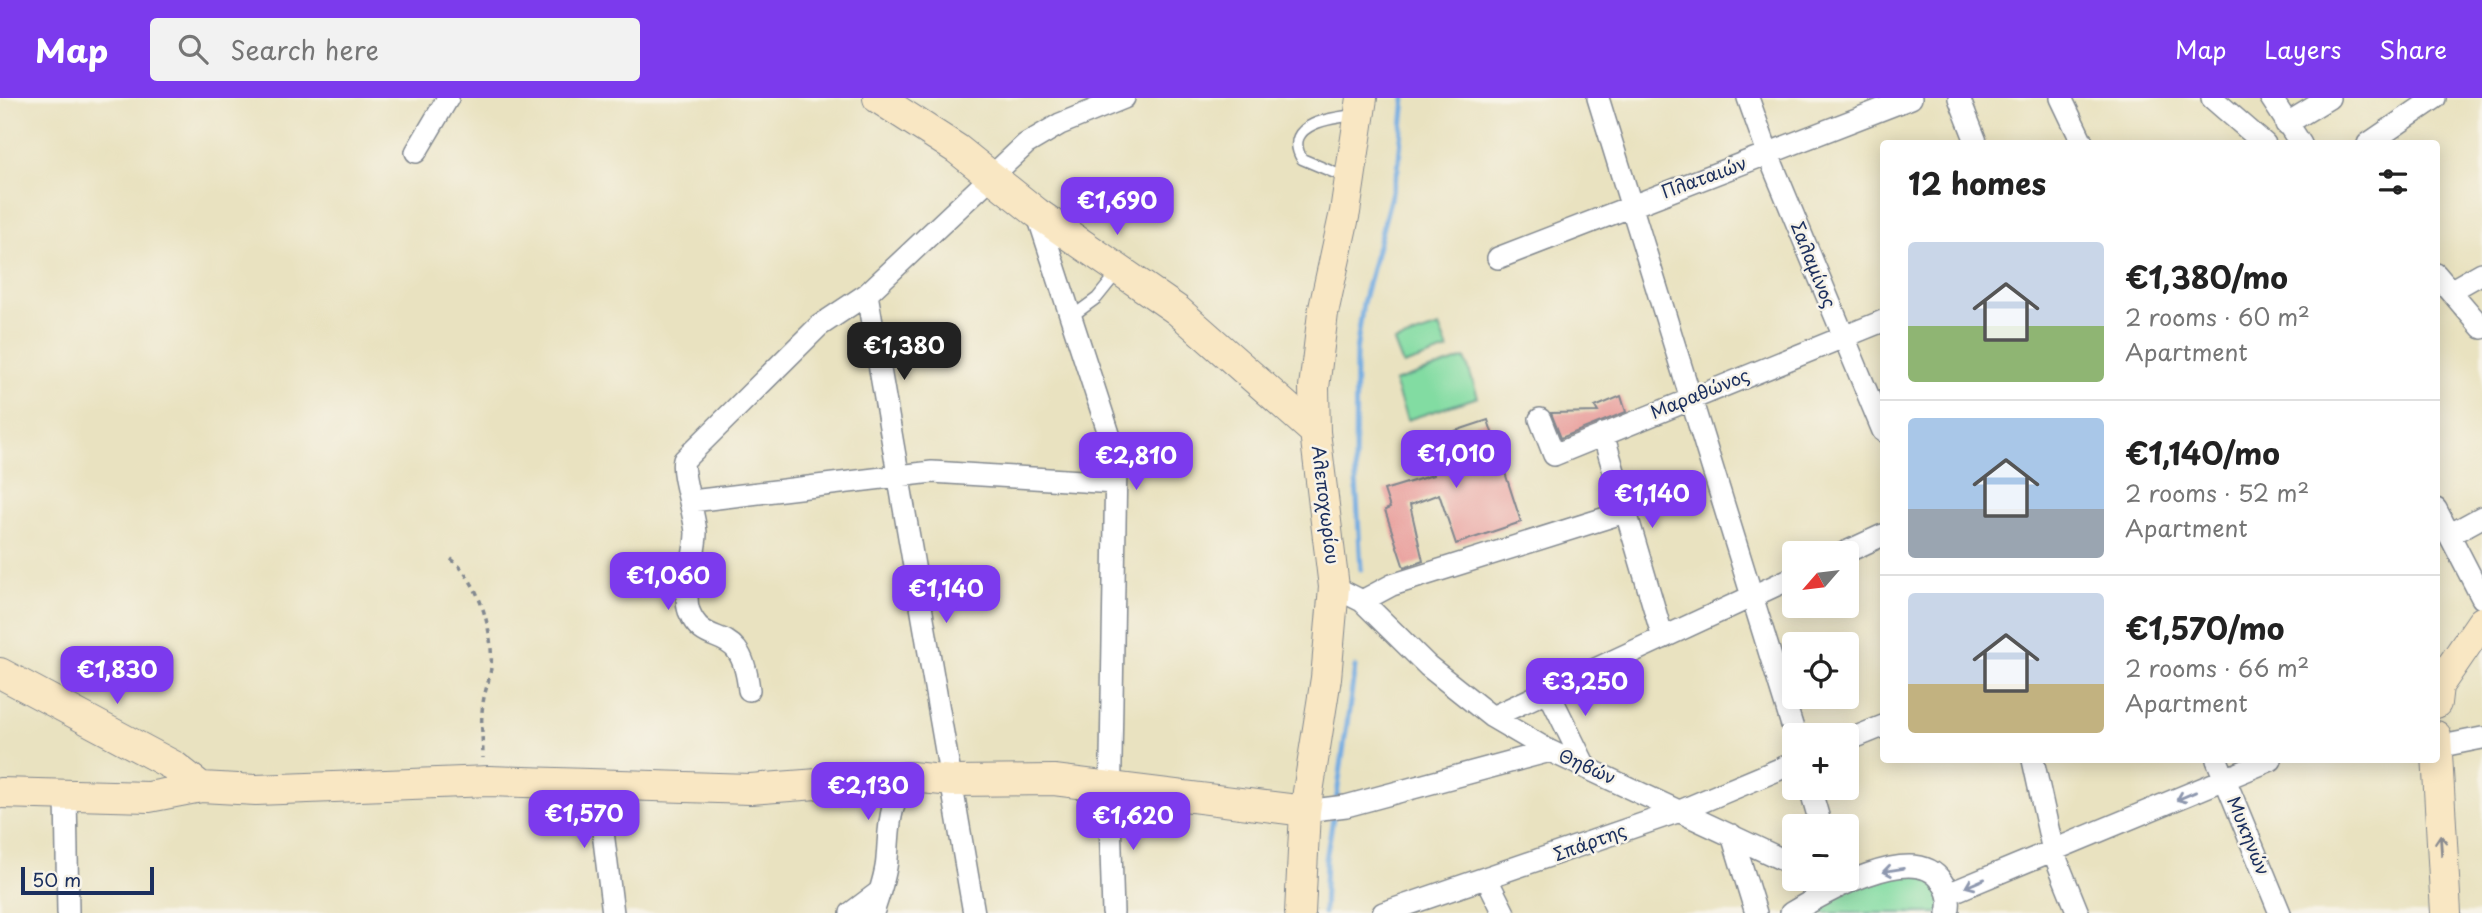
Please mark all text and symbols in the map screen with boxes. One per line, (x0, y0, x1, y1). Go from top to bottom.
search box (150, 18, 640, 81)
text: Map (35, 24, 108, 74)
icon: search (174, 30, 212, 68)
text: Search here (230, 30, 379, 69)
text: Map (2175, 31, 2226, 67)
text: Layers (2264, 31, 2341, 67)
text: Share (2379, 31, 2447, 67)
street label: Πλαταιών (1657, 149, 1750, 205)
text: 12 homes (1908, 160, 2046, 205)
icon: filters (2374, 163, 2412, 201)
pin: €1,690 (1060, 178, 1174, 237)
text: €1,690 (1077, 182, 1157, 217)
street label: Σαλαμίνος (1785, 217, 1844, 312)
text: €1,380/mo (2125, 254, 2288, 299)
icon: home (1964, 270, 2048, 354)
text: 2 rooms · 60 m² (2125, 299, 2310, 334)
pin: €1,380 (847, 322, 961, 382)
text: €1,380 (863, 327, 945, 362)
text: Apartment (2125, 334, 2248, 369)
street label: Μαραθώνος (1646, 360, 1753, 425)
pin: €1,010 (1399, 430, 1513, 490)
text: €1,140/mo (2125, 430, 2280, 475)
pin: €2,810 (1079, 432, 1193, 492)
text: €1,010 (1417, 435, 1495, 470)
text: €2,810 (1095, 437, 1177, 472)
street label: Αλεποχωρίου (1306, 444, 1347, 566)
icon: home (1964, 446, 2048, 530)
pin: €1,140 (1595, 470, 1709, 530)
text: €1,140 (1614, 475, 1690, 510)
text: 2 rooms · 52 m² (2125, 475, 2309, 510)
text: Apartment (2125, 510, 2248, 545)
north arrow (1782, 541, 1858, 618)
map controls (1782, 541, 1859, 891)
pin: €1,060 (611, 552, 725, 612)
text: €1,060 (626, 557, 710, 592)
pin: €1,140 (889, 566, 1003, 625)
text: €1,140 (908, 570, 984, 605)
text: €1,570/mo (2125, 605, 2284, 650)
icon: home (1964, 621, 2048, 705)
button: locate (1782, 632, 1859, 709)
pin: €1,830 (60, 646, 174, 706)
text: 2 rooms · 66 m² (2125, 650, 2309, 685)
text: €1,830 (76, 651, 158, 686)
pin: €3,250 (1528, 658, 1642, 718)
text: €3,250 (1542, 663, 1628, 698)
text: Apartment (2125, 685, 2248, 720)
button: + (1782, 723, 1859, 800)
street label: Θηβών (1555, 741, 1621, 790)
pin: €2,130 (811, 762, 925, 822)
text: €2,130 (827, 767, 909, 802)
pin: €1,570 (527, 790, 641, 850)
one-way arrow (2175, 790, 2197, 803)
pin: €1,620 (1076, 792, 1190, 852)
street label: Μυκηνών (2221, 792, 2278, 879)
text: €1,570 (544, 795, 624, 830)
text: €1,620 (1092, 797, 1174, 832)
button: − (1782, 814, 1859, 891)
street label: Σπάρτης (1549, 816, 1630, 867)
one-way arrow (2434, 834, 2447, 857)
scale bar (21, 864, 154, 896)
one-way arrow (1882, 864, 1905, 877)
text: 50 m (32, 865, 81, 893)
one-way arrow (1965, 877, 1987, 890)

